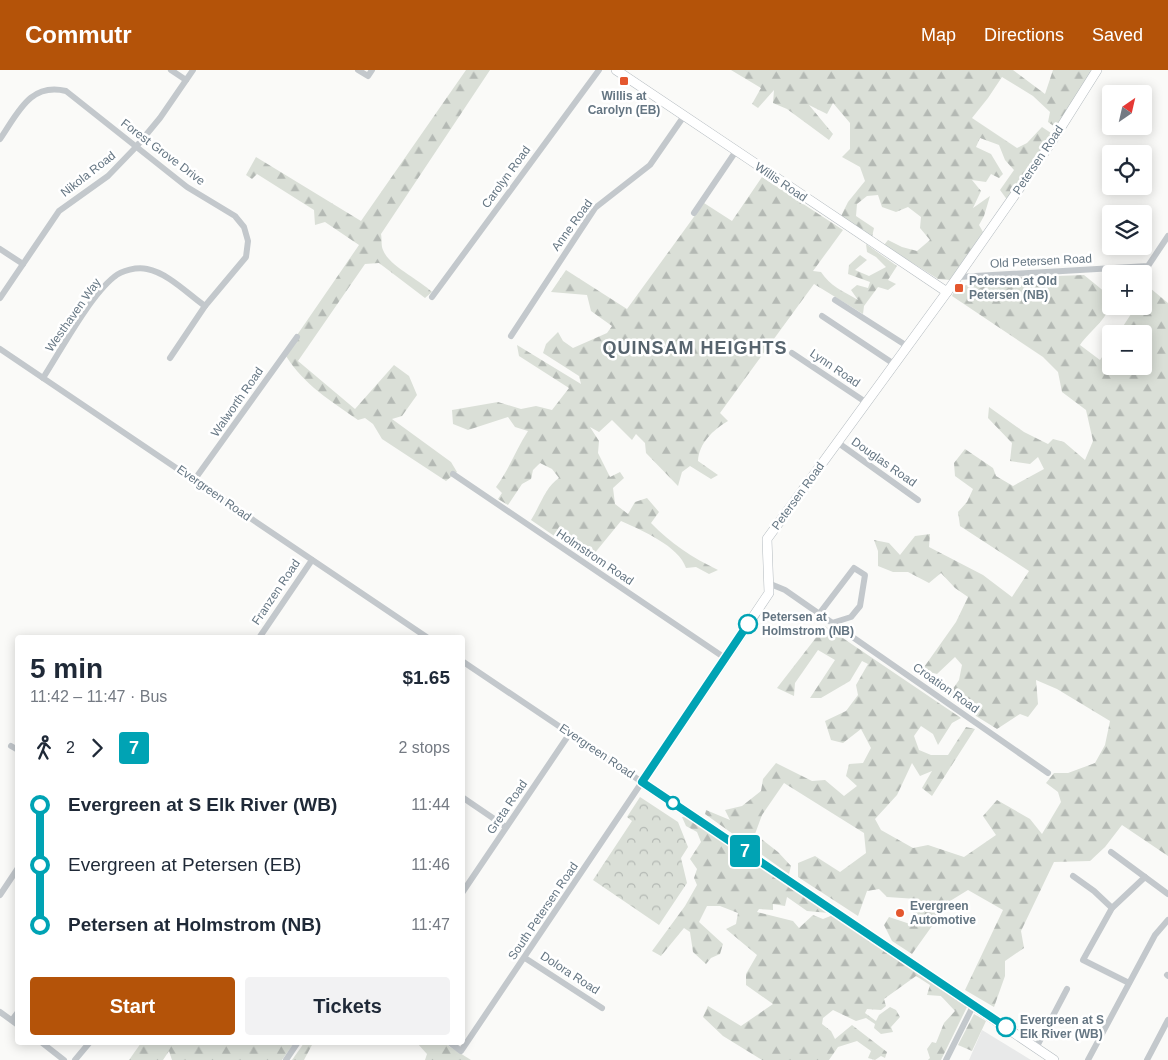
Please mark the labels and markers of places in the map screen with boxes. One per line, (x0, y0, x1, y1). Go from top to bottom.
marker: Willis at Carolyn (EB) (618, 75, 630, 87)
place label: Willis at Carolyn (EB) (588, 89, 660, 117)
place label: Petersen at Old Petersen (NB) (969, 274, 1057, 302)
marker: Petersen at Old Petersen (NB) (953, 282, 965, 294)
place label: Petersen at Holmstrom (NB) (762, 610, 854, 638)
marker: Petersen at Holmstrom (NB) (738, 614, 758, 634)
unlabelled marker (666, 796, 680, 810)
place label: Evergreen Automotive (910, 899, 976, 927)
marker: Evergreen Automotive (894, 907, 906, 919)
place label: Evergreen at S Elk River (WB) (1020, 1013, 1104, 1041)
marker: Evergreen at S Elk River (WB) (996, 1017, 1016, 1037)

